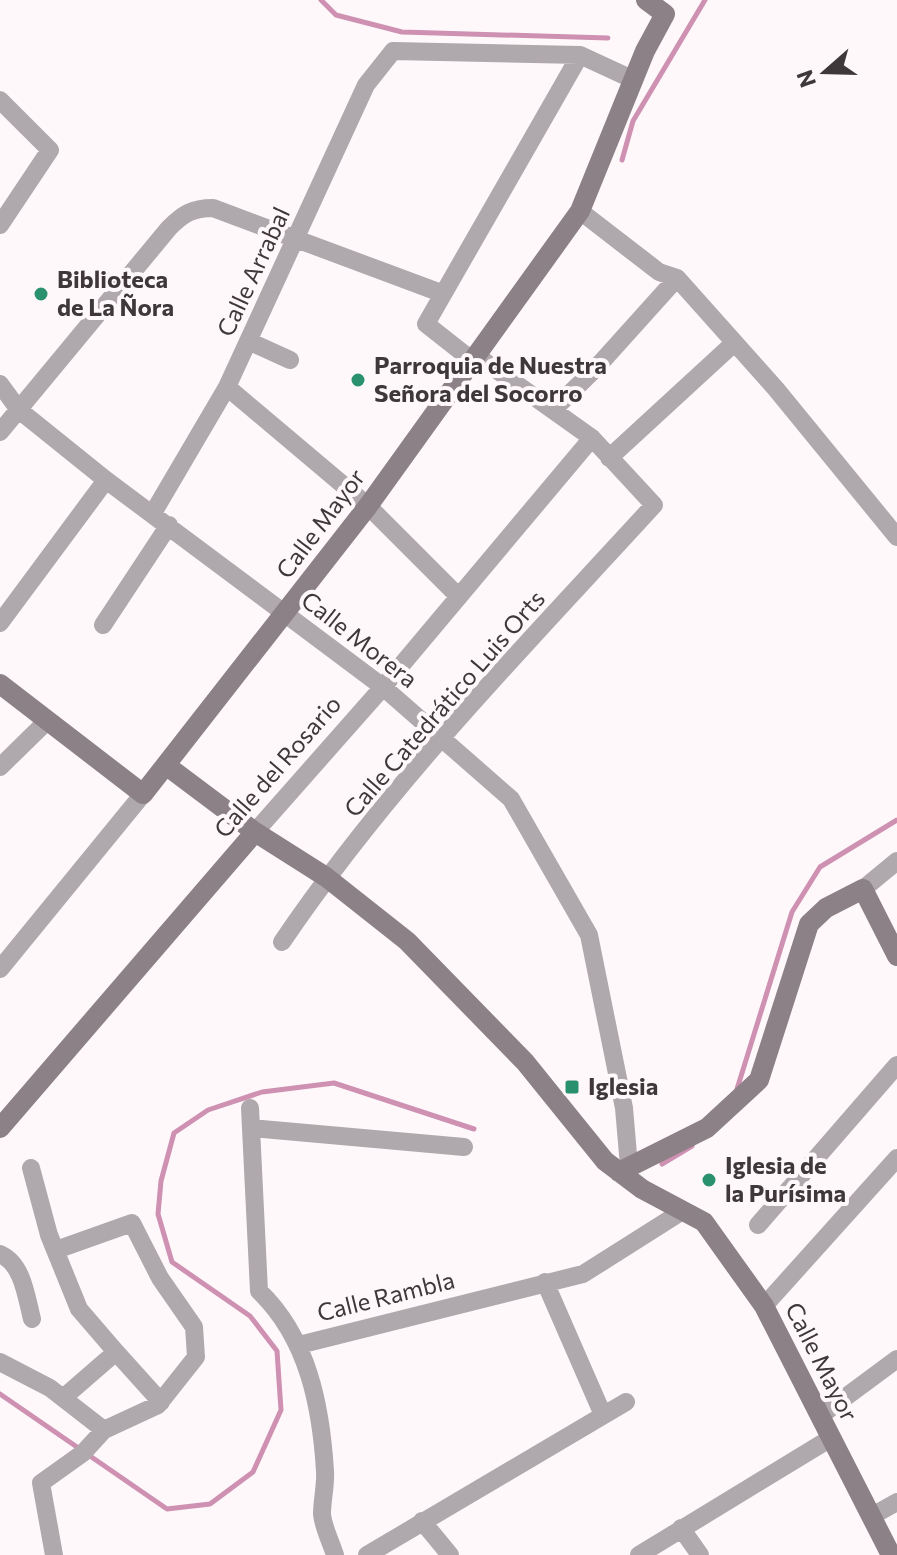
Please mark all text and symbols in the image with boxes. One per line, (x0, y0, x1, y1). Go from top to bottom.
north arrow (785, 32, 865, 112)
text: N (790, 67, 821, 91)
street label: Calle Arrabal (210, 202, 295, 341)
place label: Biblioteca de La Ñora (57, 264, 174, 321)
marker: Biblioteca de La Ñora (32, 285, 50, 303)
place label: Parroquia de Nuestra Señora del Socorro (374, 350, 607, 407)
marker: Parroquia de Nuestra Señora del Socorro (349, 371, 367, 389)
street label: Calle Mayor (269, 462, 371, 583)
street label: Calle Morera (296, 584, 424, 693)
street label: Calle Catedrático Luis Orts (337, 584, 550, 822)
street label: Calle del Rosario (207, 689, 346, 843)
place label: Iglesia (588, 1071, 658, 1100)
marker: Iglesia (563, 1078, 581, 1096)
place label: Iglesia de la Purísima (725, 1150, 846, 1207)
marker: Iglesia de la Purísima (700, 1171, 718, 1189)
street label: Calle Rambla (314, 1264, 457, 1327)
street label: Calle Mayor (780, 1297, 865, 1426)

